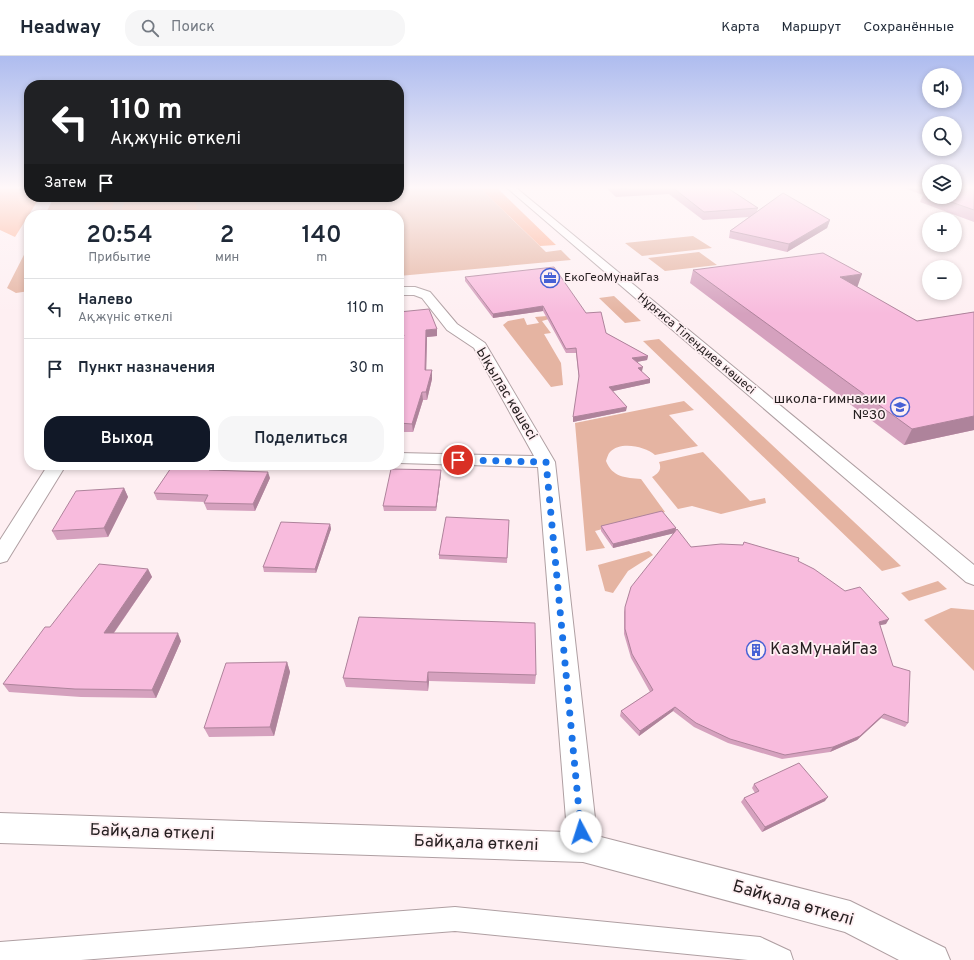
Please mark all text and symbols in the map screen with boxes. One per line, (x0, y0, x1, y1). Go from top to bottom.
search box (125, 10, 405, 46)
text: Headway (20, 16, 101, 40)
icon: search (139, 17, 161, 39)
text: Поиск (171, 18, 215, 37)
text: Карта (721, 19, 760, 36)
text: Маршрут (782, 19, 841, 36)
text: Сохранённые (863, 19, 954, 36)
map controls (922, 68, 962, 300)
button: sound (922, 68, 962, 108)
text: 110 m (110, 93, 182, 129)
icon: left (44, 96, 96, 148)
button: search (922, 116, 962, 156)
text: Ақжүніс өткелі (110, 128, 241, 151)
button: layers (922, 164, 962, 204)
icon: arrive (95, 172, 117, 194)
text: Затем (44, 174, 87, 193)
button: + (922, 212, 962, 252)
text: 20:54 (86, 221, 153, 251)
text: 2 (220, 221, 235, 251)
text: 140 (302, 221, 342, 251)
text: Прибытие (88, 250, 151, 266)
text: мин (215, 250, 239, 266)
text: m (316, 250, 327, 266)
button: − (922, 260, 962, 300)
office icon: ЕкоГеоМунайГаз (539, 267, 561, 289)
place label: ЕкоГеоМунайГаз (564, 270, 659, 286)
street label: Нұрғиса Тілендиев көшесі (634, 290, 758, 398)
text: Налево (78, 291, 133, 310)
icon: left (44, 298, 66, 320)
text: 110 m (347, 299, 384, 318)
text: Ақжүніс өткелі (78, 310, 173, 326)
street label: Ықылас көшесі (472, 345, 540, 443)
icon: arrive (44, 358, 66, 380)
text: Пункт назначения (78, 359, 215, 378)
text: 30 m (349, 359, 384, 378)
place label: школа-гимназии №30 (774, 391, 886, 424)
school or university icon: школа-гимназии №30 (889, 396, 911, 418)
button: Выход (44, 416, 210, 462)
button: Поделиться (218, 416, 384, 462)
pin (441, 443, 475, 477)
icon: arrive (447, 449, 469, 471)
building icon: КазМунайГаз (745, 639, 767, 661)
place label: КазМунайГаз (770, 639, 878, 661)
position arrow (560, 811, 602, 853)
street label: Байқала өткелі (89, 820, 215, 846)
street label: Байқала өткелі (413, 831, 539, 857)
street label: Байқала өткелі (730, 876, 856, 932)

